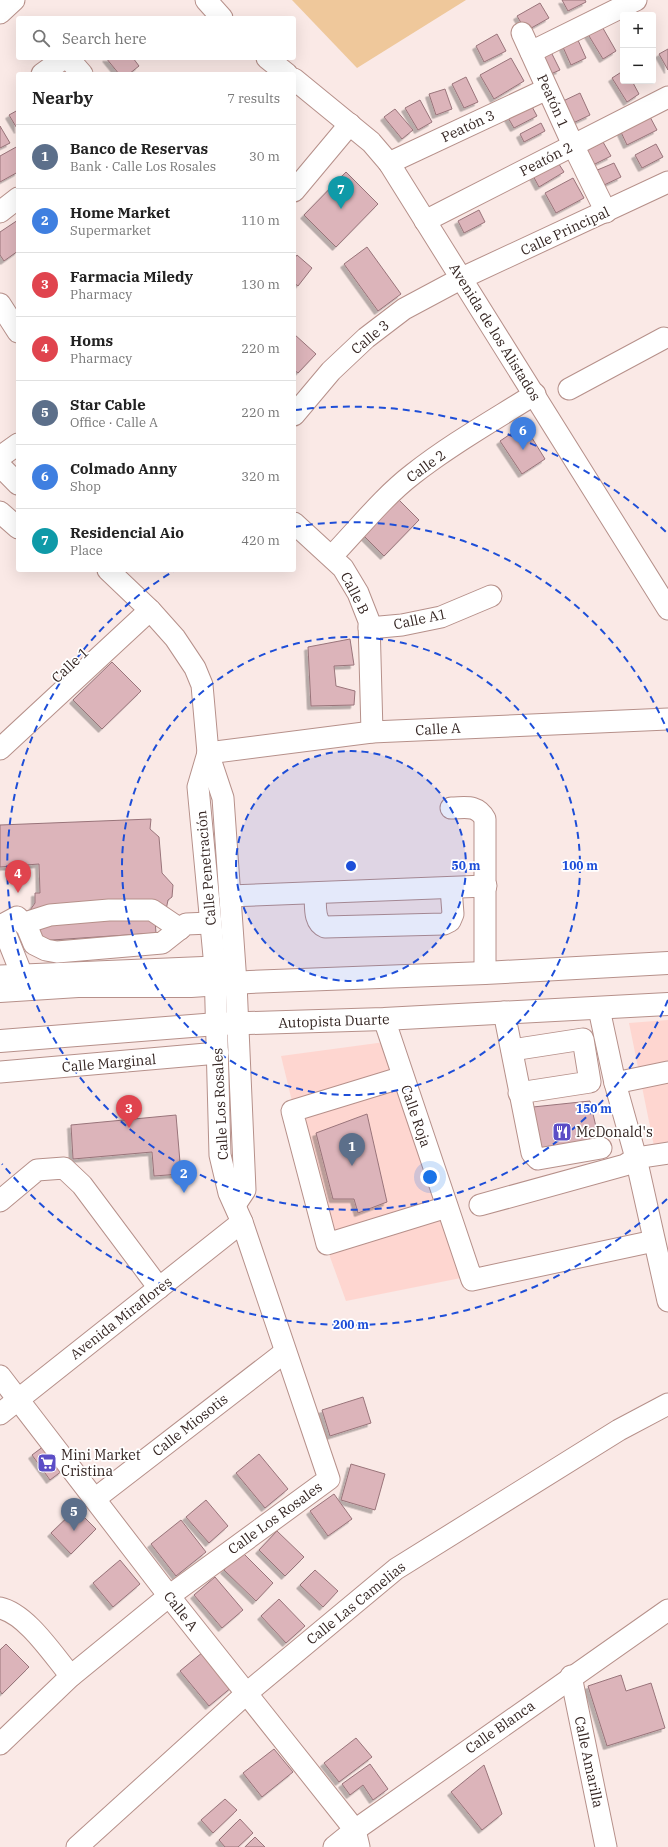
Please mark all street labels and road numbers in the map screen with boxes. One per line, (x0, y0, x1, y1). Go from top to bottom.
street label: Peatón 1 (533, 71, 573, 131)
street label: Peatón 3 (438, 106, 498, 146)
street label: Peatón 2 (516, 138, 576, 180)
street label: Calle Principal (518, 203, 612, 259)
street label: Avenida de los Alistados (445, 260, 545, 404)
street label: Calle 3 (347, 316, 393, 358)
street label: Calle 2 (403, 446, 449, 486)
street label: Calle B (337, 569, 373, 617)
street label: Calle A1 (392, 605, 448, 633)
street label: Calle 1 (48, 643, 92, 687)
street label: Calle A (415, 719, 462, 739)
street label: Calle Penetración (192, 810, 220, 926)
street label: Autopista Duarte (278, 1010, 390, 1032)
street label: Calle Los Rosales (208, 1047, 232, 1160)
street label: Calle Marginal (61, 1050, 157, 1076)
street label: Calle Roja (397, 1082, 435, 1150)
street label: Avenida Miraflores (66, 1272, 176, 1363)
street label: Calle Miosotis (149, 1390, 232, 1460)
street label: Calle Los Rosales (224, 1478, 326, 1558)
street label: Calle Las Camelias (303, 1557, 409, 1648)
street label: Calle A (160, 1588, 202, 1635)
street label: Calle Blanca (462, 1696, 539, 1758)
street label: Calle Amarilla (571, 1715, 608, 1810)

